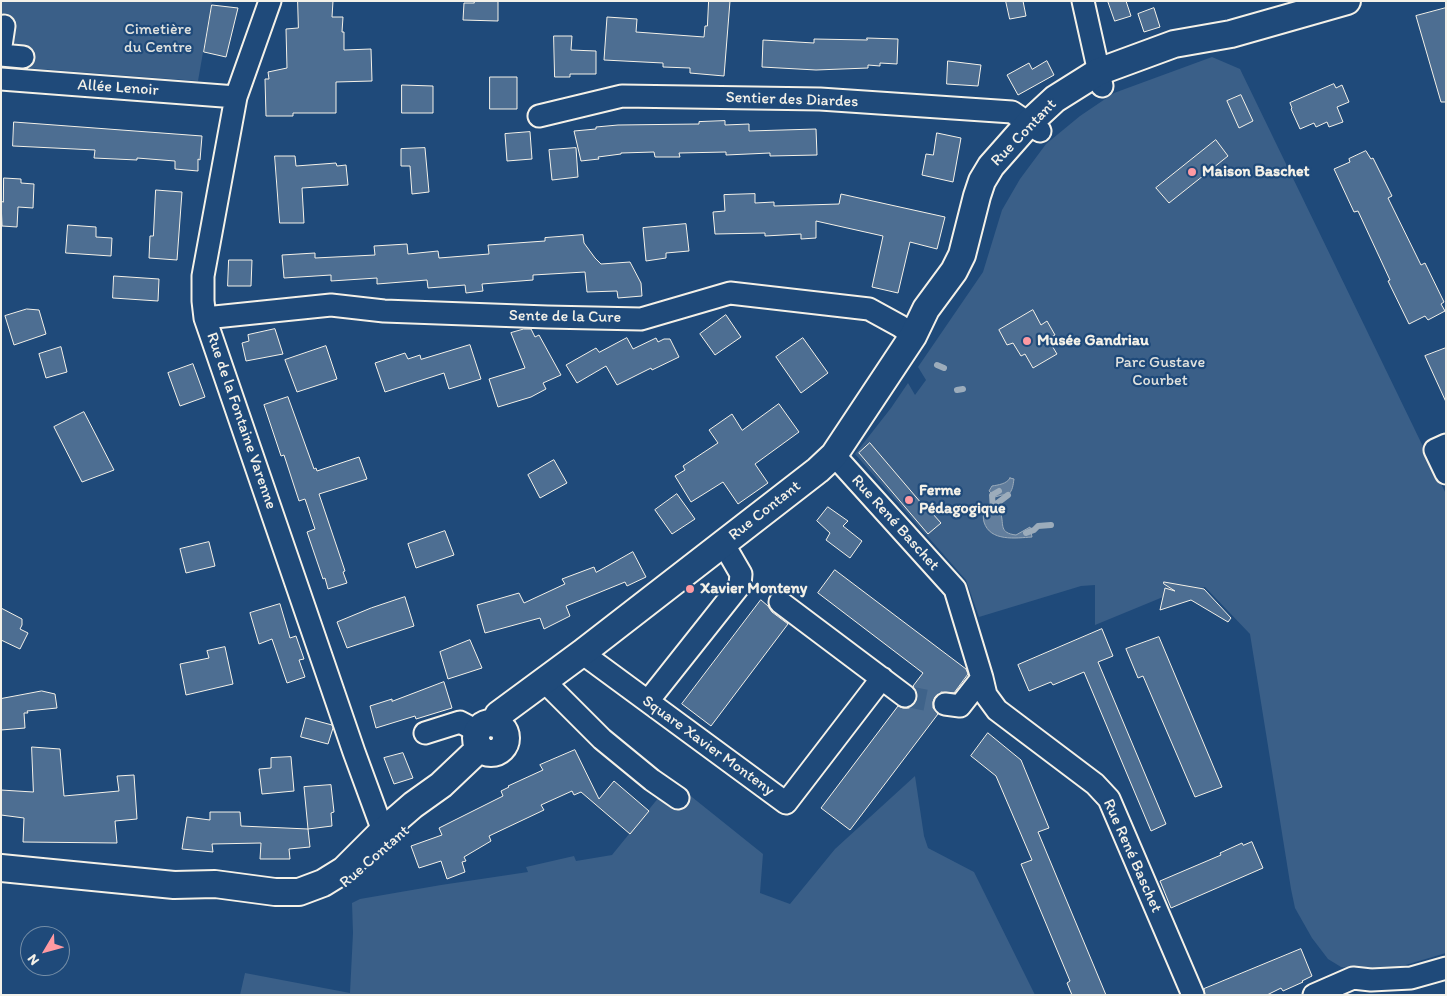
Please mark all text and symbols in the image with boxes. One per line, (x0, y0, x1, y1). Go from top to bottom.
park label: Cimetière du Centre (124, 20, 192, 58)
street label: Allée Lenoir (77, 76, 159, 100)
street label: Sentier des Diardes (725, 88, 859, 112)
street label: Rue Contant (987, 95, 1061, 171)
place label: Maison Baschet (1202, 162, 1310, 182)
marker: Maison Baschet (1186, 166, 1198, 178)
street label: Sente de la Cure (509, 306, 621, 328)
street label: Rue de la Fontaine Varenne (202, 330, 280, 512)
place label: Musée Gandriau (1037, 331, 1149, 351)
marker: Musée Gandriau (1021, 335, 1033, 347)
park label: Parc Gustave Courbet (1115, 353, 1205, 391)
street label: Rue René Baschet (847, 471, 943, 575)
street label: Rue Contant (725, 477, 805, 545)
place label: Ferme Pédagogique (919, 481, 1006, 519)
marker: Ferme Pédagogique (903, 494, 915, 506)
place label: Xavier Monteny (700, 579, 807, 599)
marker: Xavier Monteny (684, 583, 696, 595)
street label: Square Xavier Monteny (638, 692, 778, 800)
street label: Rue René Baschet (1098, 796, 1166, 916)
street label: Rue Contant (336, 821, 414, 893)
north arrow (20, 926, 70, 976)
text: N (24, 951, 43, 969)

